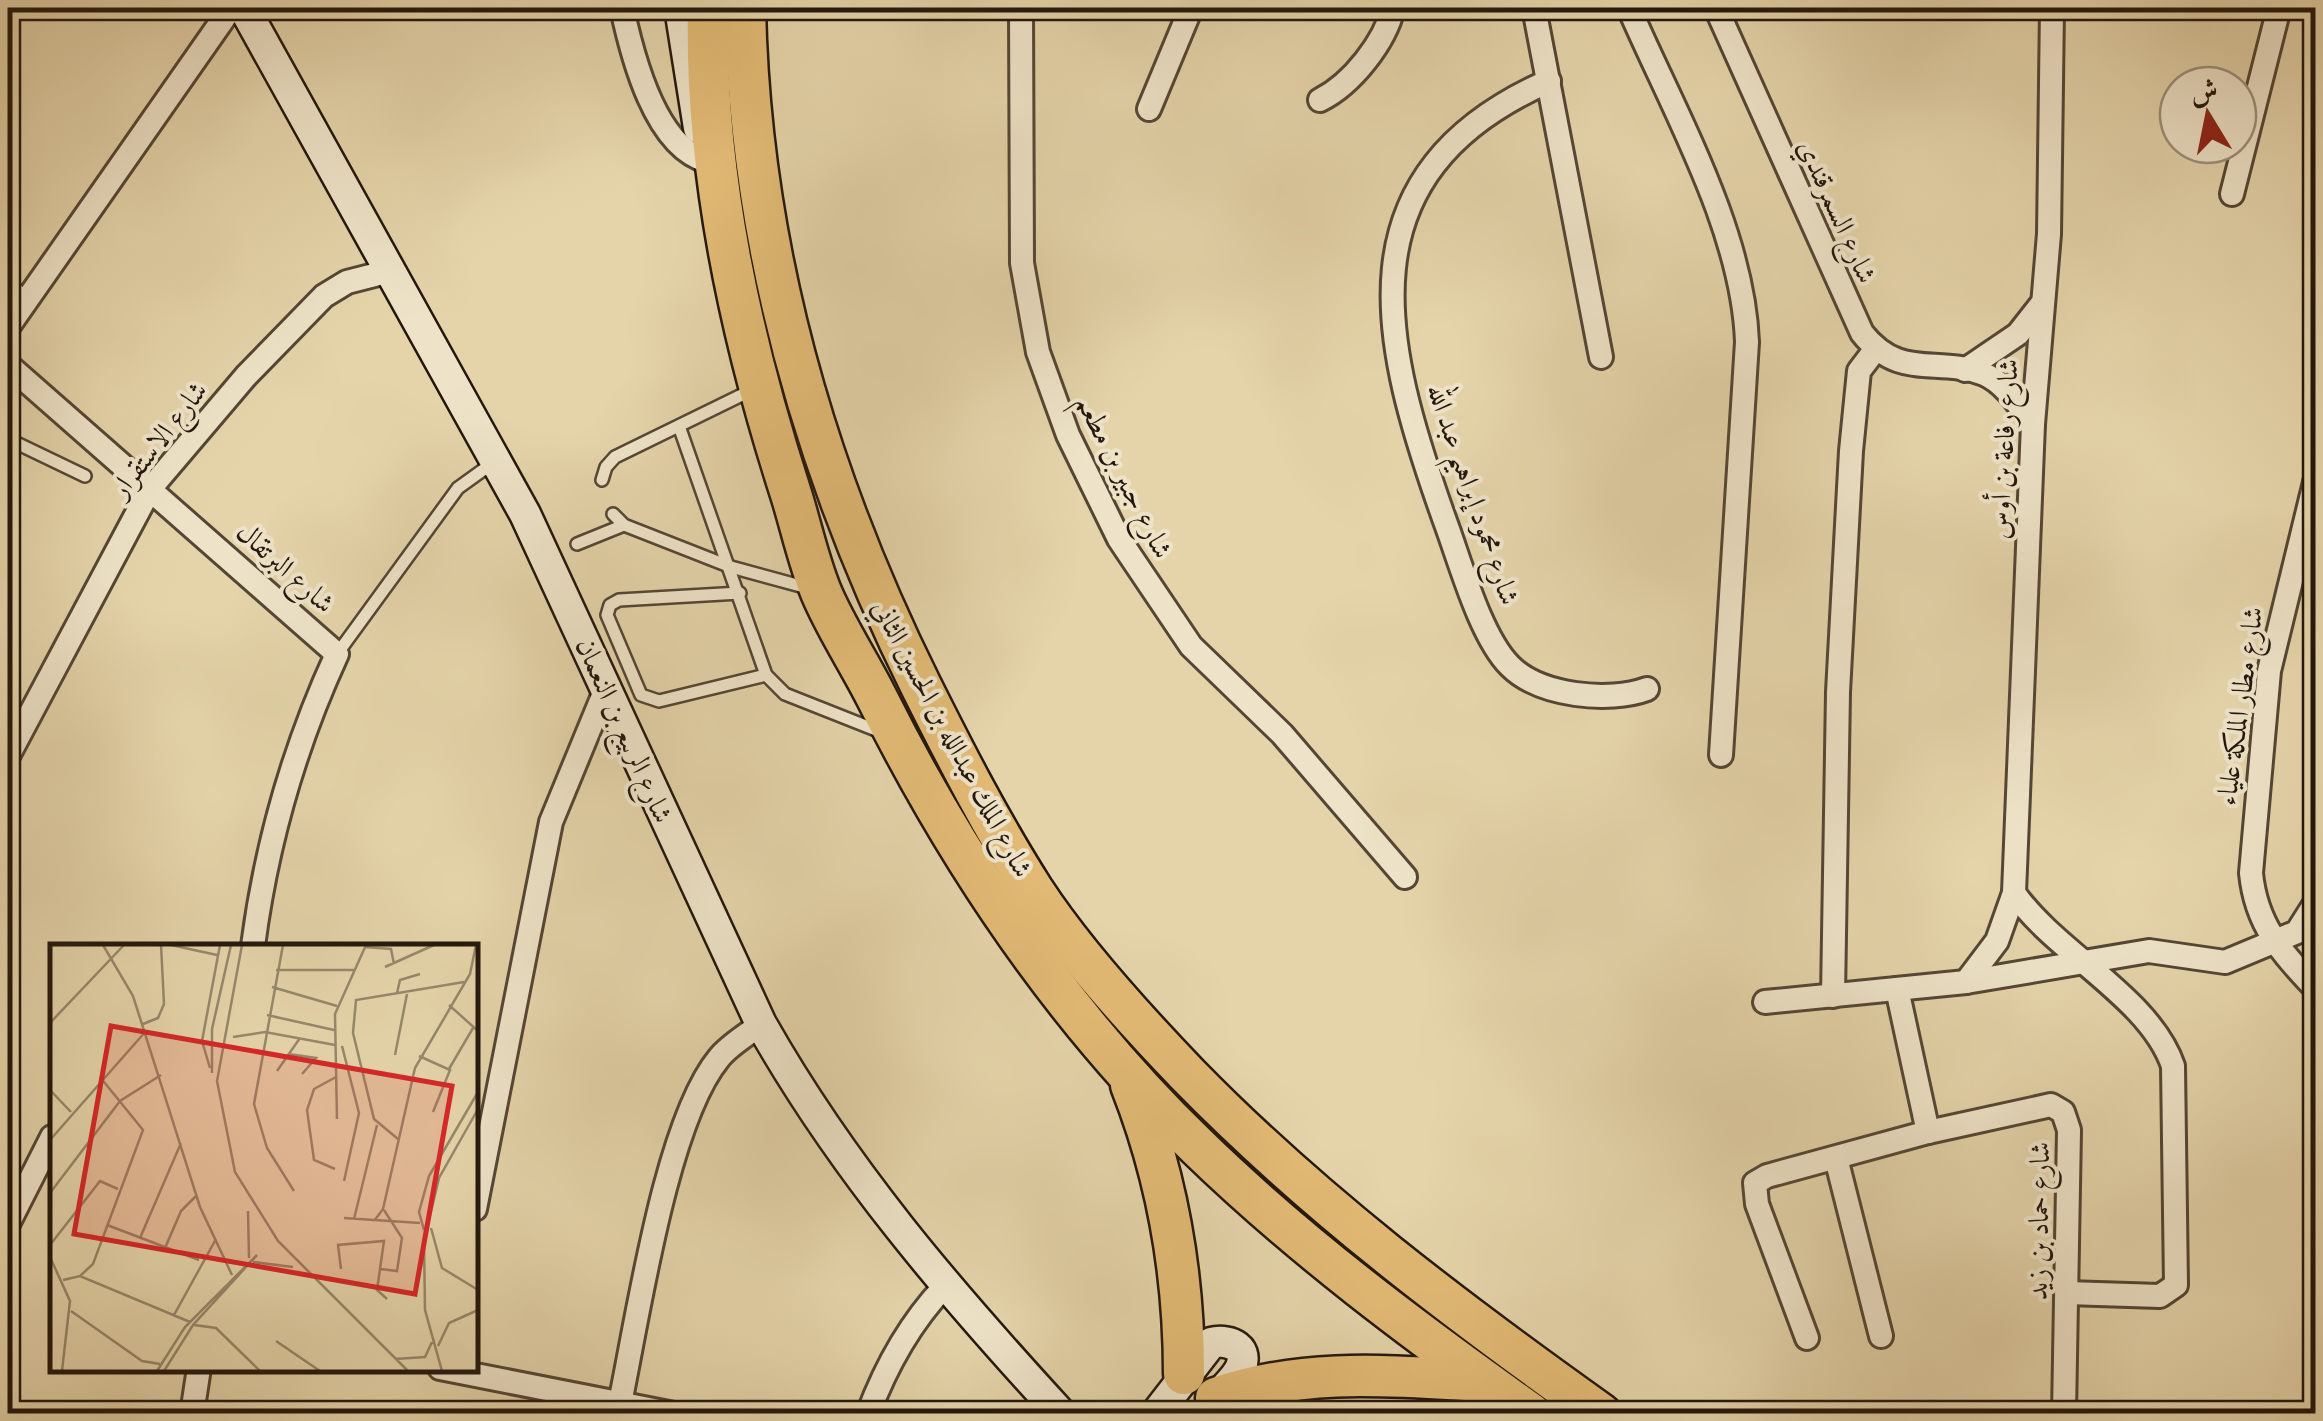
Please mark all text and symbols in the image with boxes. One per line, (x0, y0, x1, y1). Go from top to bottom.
north arrow (2158, 65, 2258, 165)
text: ش (2187, 71, 2220, 111)
street label: شارع السمرقندي (1785, 134, 1885, 291)
street label: شارع رفاعة بن أوس (1979, 358, 2032, 540)
street label: شارع الاستقرار (100, 374, 220, 511)
street label: شارع محمود إبراهيم عبد الله (1410, 378, 1532, 613)
street label: شارع جبير بن مطعم (1060, 388, 1181, 568)
street label: شارع البرتقال (225, 514, 342, 625)
street label: شارع الملك عبدالله بن الحسين الثاني (859, 593, 1041, 886)
street label: شارع مطار الملكة علياء (2208, 605, 2277, 808)
street label: شارع الربيع بن النعمان (561, 632, 681, 832)
inset map (50, 944, 478, 1371)
street label: شارع حماد بن زيد (2020, 1141, 2063, 1301)

